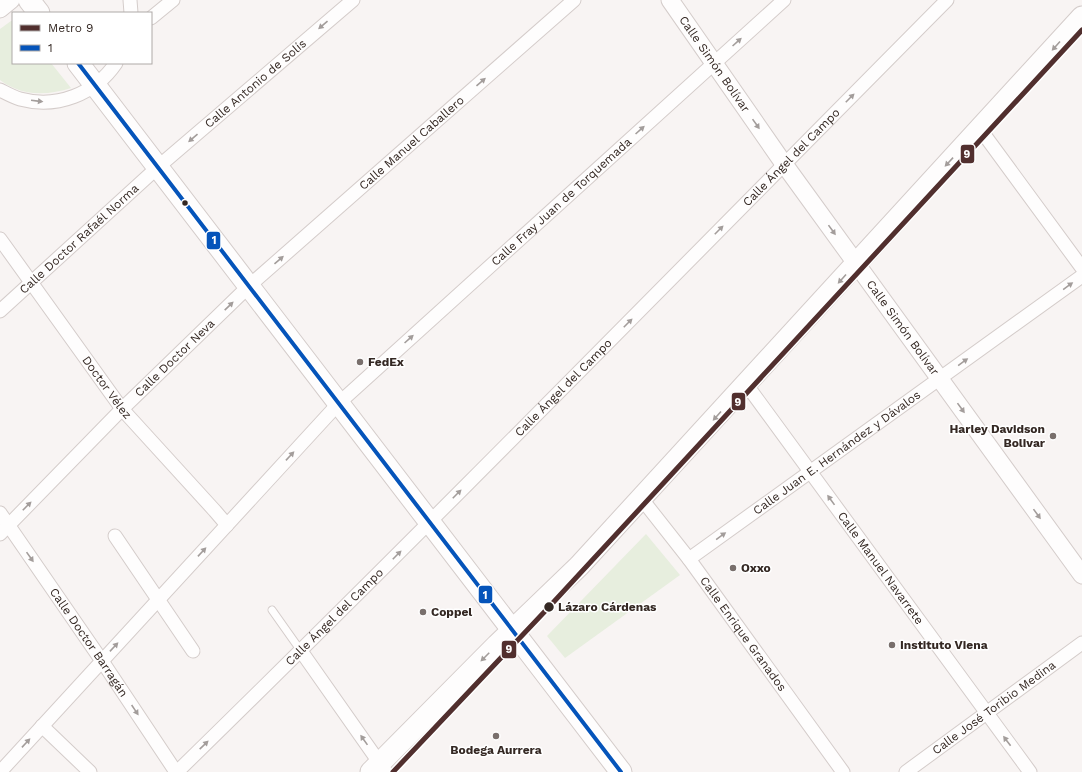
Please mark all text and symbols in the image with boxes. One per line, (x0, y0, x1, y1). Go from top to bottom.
legend (12, 12, 152, 64)
street label: Calle Simón Bolívar (676, 13, 753, 115)
text: Metro 9 (48, 21, 93, 35)
one-way arrow (318, 21, 328, 30)
street label: Calle Antonio de Solís (202, 36, 309, 131)
one-way arrow (732, 38, 742, 47)
text: 1 (48, 41, 53, 55)
one-way arrow (1051, 41, 1060, 51)
one-way arrow (476, 77, 486, 86)
street label: Calle Manuel Caballero (356, 93, 467, 193)
one-way arrow (845, 93, 855, 103)
one-way arrow (31, 98, 43, 104)
street label: Calle Ángel del Campo (740, 105, 843, 209)
one-way arrow (752, 119, 760, 129)
one-way arrow (635, 125, 645, 134)
one-way arrow (187, 133, 198, 142)
street label: Calle Fray Juan de Torquemada (488, 135, 634, 269)
line badge: 9 (960, 144, 975, 164)
text: 9 (964, 148, 971, 161)
one-way arrow (944, 157, 954, 167)
street label: Calle Doctor Rafaél Norma (17, 181, 142, 297)
unlabelled marker (180, 198, 190, 208)
one-way arrow (828, 224, 836, 235)
one-way arrow (714, 225, 724, 235)
line badge: 1 (206, 231, 221, 250)
text: 1 (212, 234, 216, 247)
one-way arrow (274, 256, 283, 265)
one-way arrow (838, 274, 847, 283)
street label: Calle Simón Bolívar (864, 277, 942, 378)
one-way arrow (1063, 282, 1074, 290)
one-way arrow (224, 301, 234, 310)
street label: Calle Doctor Neva (132, 316, 218, 400)
one-way arrow (623, 318, 633, 328)
one-way arrow (404, 334, 414, 343)
street label: Calle Ángel del Campo (512, 336, 615, 439)
street label: Doctor Vélez (79, 353, 135, 422)
place label: FedEx (368, 355, 404, 369)
marker: FedEx (355, 357, 365, 367)
one-way arrow (957, 358, 968, 366)
street label: Calle Juan E. Hernández y Dávalos (750, 388, 923, 518)
line badge: 9 (731, 392, 746, 411)
text: 9 (735, 396, 742, 409)
one-way arrow (957, 403, 965, 414)
one-way arrow (712, 411, 721, 421)
place label: Harley Davidson Bolivar (949, 422, 1046, 450)
marker: Harley Davidson Bolivar (1048, 431, 1058, 441)
one-way arrow (286, 451, 295, 461)
one-way arrow (452, 489, 462, 499)
one-way arrow (827, 495, 835, 506)
one-way arrow (22, 501, 32, 511)
one-way arrow (1033, 508, 1041, 519)
street label: Calle Manuel Navarrete (835, 509, 927, 627)
one-way arrow (715, 532, 726, 540)
one-way arrow (198, 547, 207, 557)
one-way arrow (392, 550, 402, 560)
one-way arrow (26, 552, 34, 562)
place label: Oxxo (741, 561, 771, 575)
marker: Oxxo (728, 563, 738, 573)
street label: Calle Ángel del Campo (283, 565, 386, 668)
street label: Calle Enrique Granados (697, 574, 789, 694)
street label: Calle Doctor Barragán (47, 585, 131, 699)
line badge: 1 (478, 585, 493, 604)
text: 1 (483, 589, 487, 602)
marker: Lázaro Cárdenas (542, 600, 556, 614)
place label: Lázaro Cárdenas (558, 600, 657, 614)
place label: Coppel (431, 605, 472, 619)
marker: Coppel (418, 607, 428, 617)
place label: Instituto Viena (900, 638, 988, 652)
line badge: 9 (501, 640, 517, 659)
marker: Instituto Viena (887, 640, 897, 650)
one-way arrow (110, 642, 119, 653)
text: 9 (506, 643, 513, 656)
one-way arrow (480, 652, 490, 662)
street label: Calle José Toribio Medina (930, 658, 1058, 757)
one-way arrow (131, 705, 139, 716)
marker: Bodega Aurrera (491, 731, 501, 741)
one-way arrow (359, 735, 368, 746)
one-way arrow (1003, 735, 1011, 746)
one-way arrow (22, 738, 31, 748)
one-way arrow (200, 741, 209, 750)
place label: Bodega Aurrera (450, 743, 542, 757)

